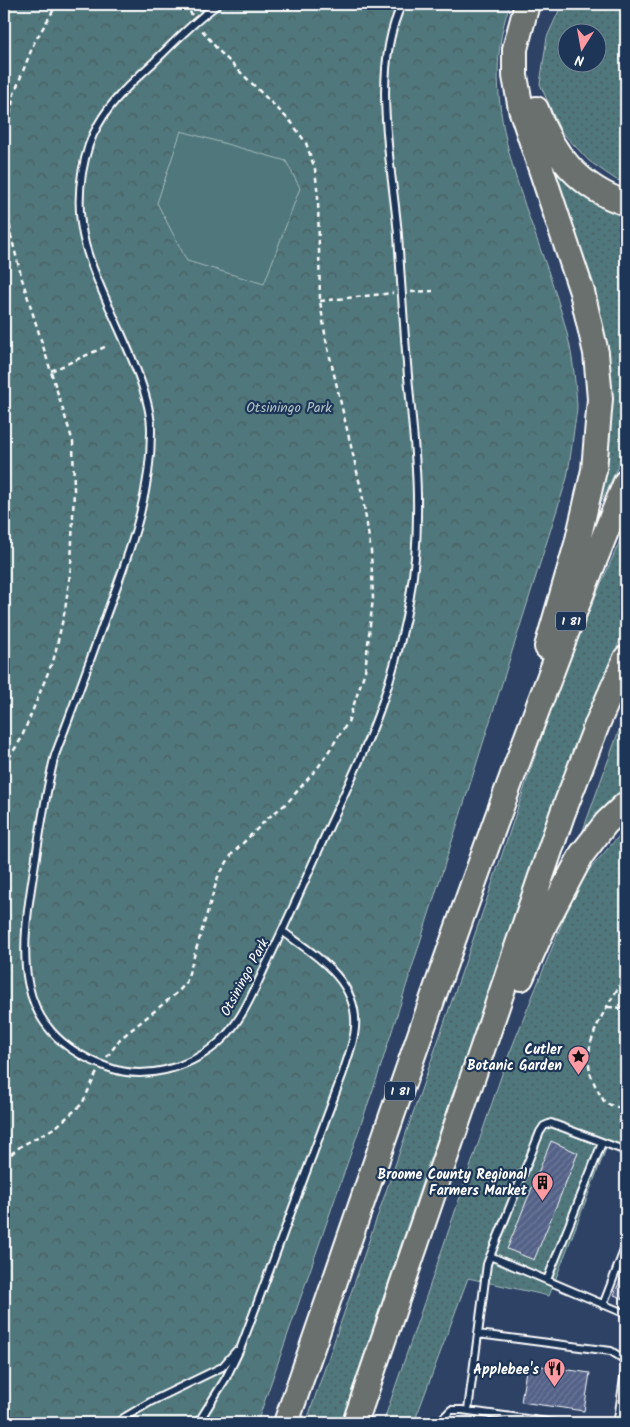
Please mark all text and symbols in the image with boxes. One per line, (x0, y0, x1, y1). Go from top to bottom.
north arrow (558, 22, 608, 72)
text: N (573, 48, 586, 71)
park label: Otsiningo Park (246, 397, 332, 419)
road number: I 81 (556, 612, 586, 630)
street label: Otsiningo Park (215, 934, 275, 1020)
place label: Cutler Botanic Garden (467, 1039, 563, 1077)
place icon: Cutler Botanic Garden (566, 1045, 590, 1076)
road number: I 81 (385, 1082, 415, 1100)
place label: Broome County Regional Farmers Market (378, 1164, 528, 1202)
building icon: Broome County Regional Farmers Market (531, 1170, 555, 1201)
restaurant icon: Applebee's (543, 1357, 567, 1388)
place label: Applebee's (473, 1359, 539, 1381)

